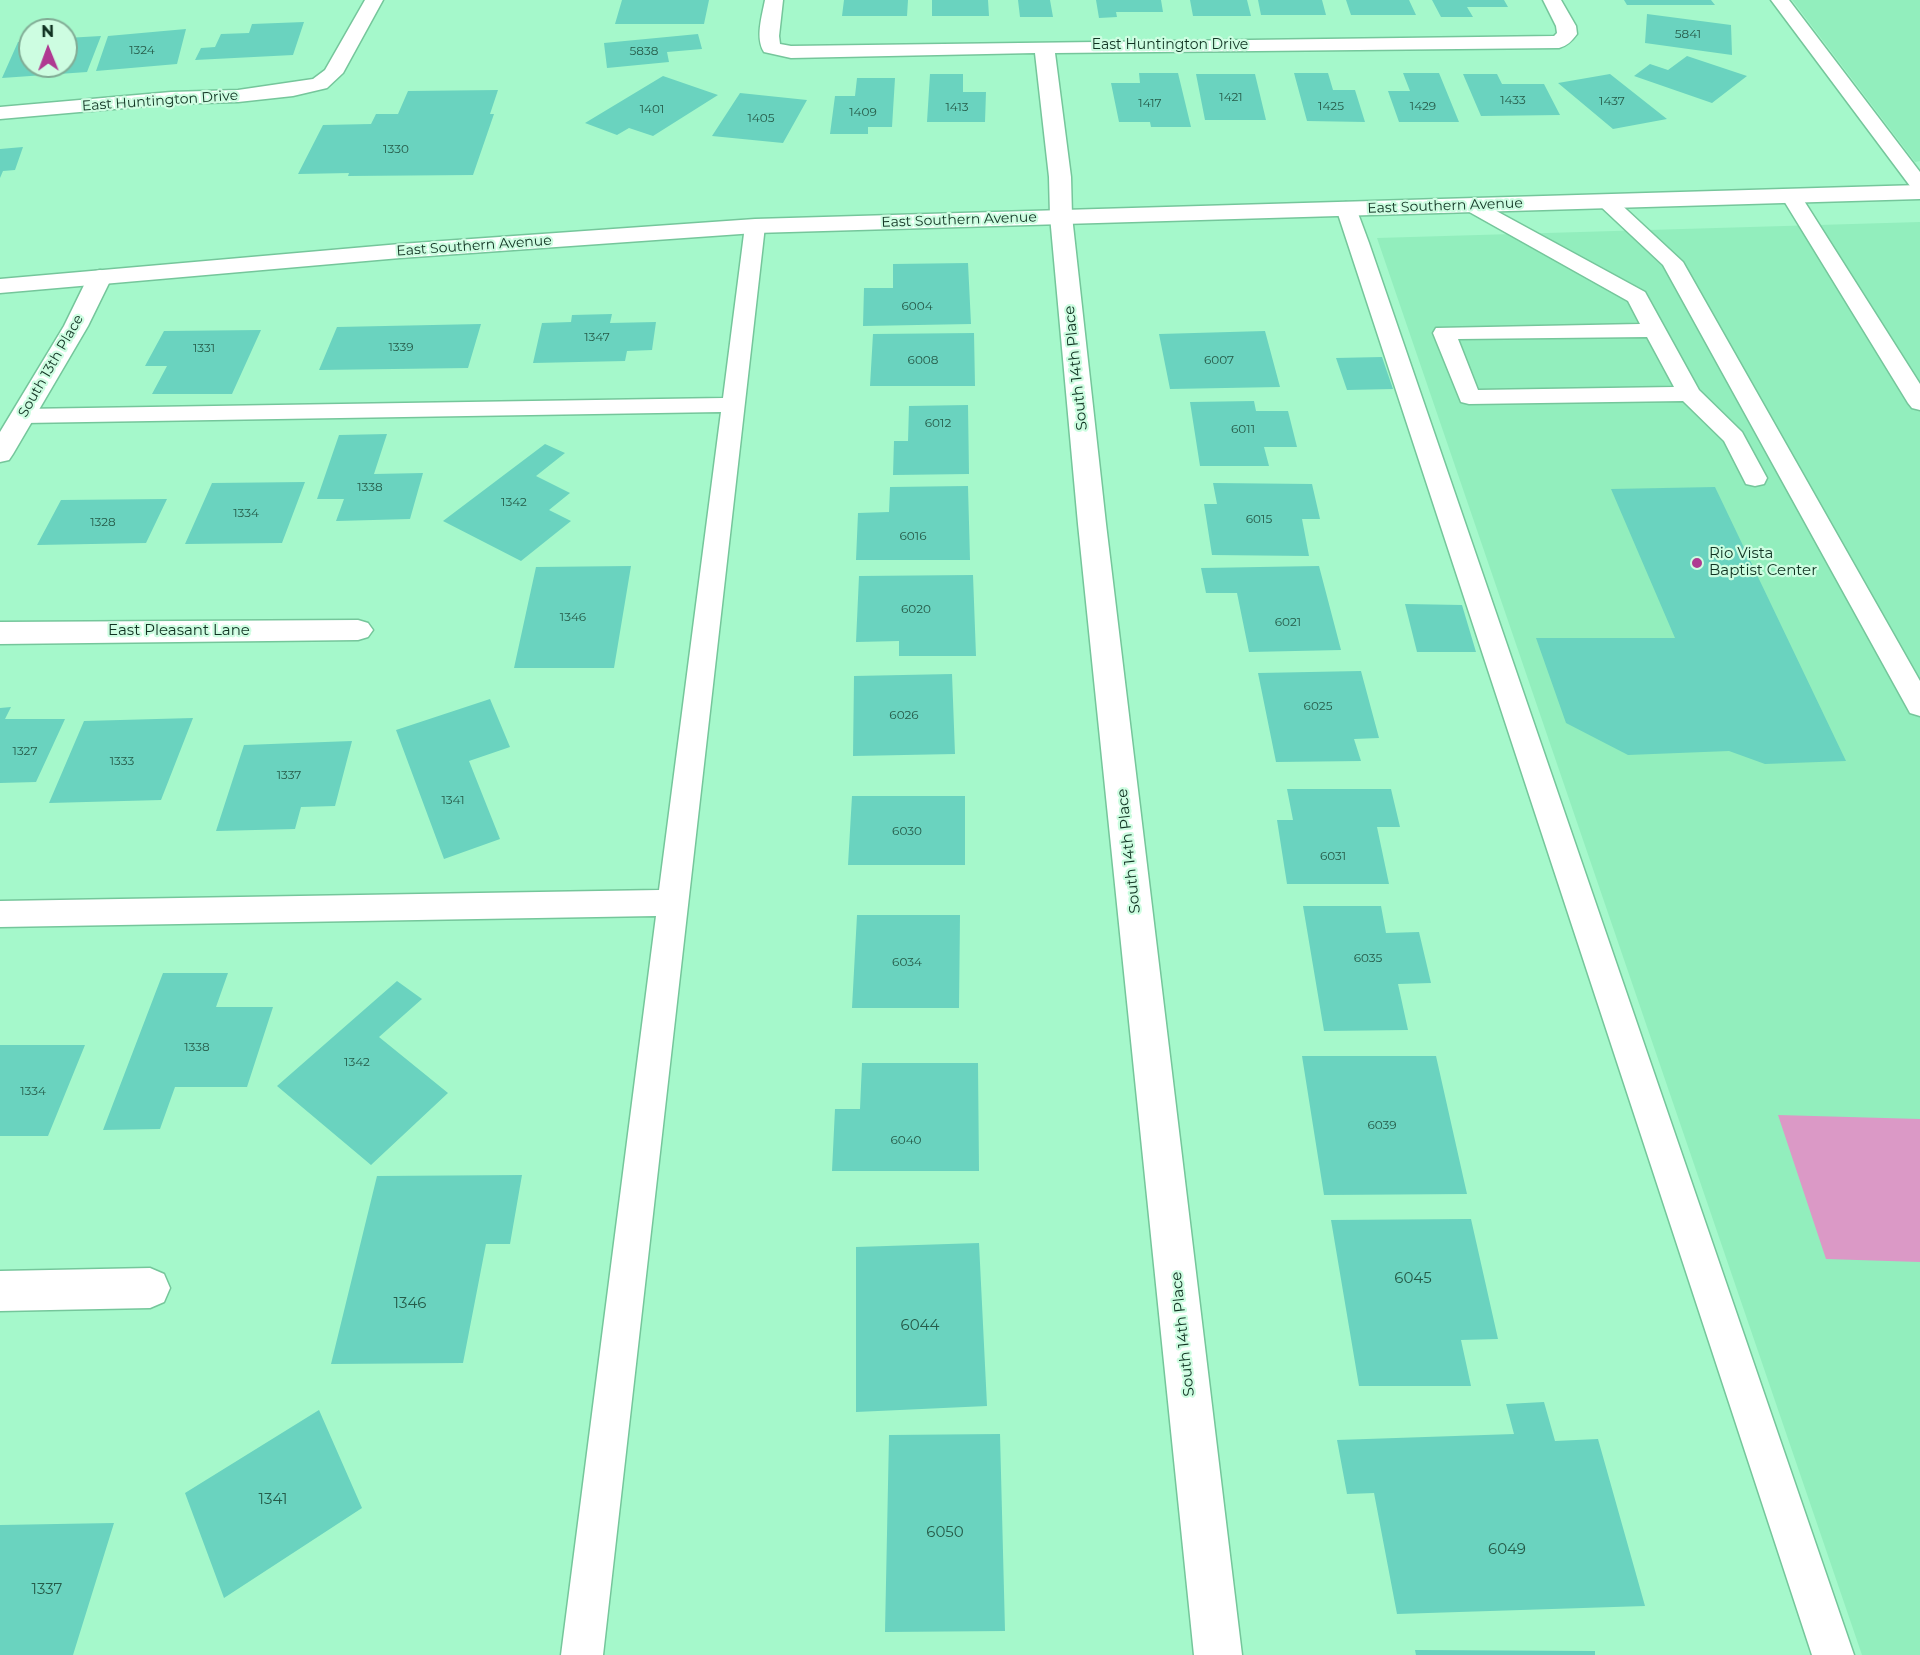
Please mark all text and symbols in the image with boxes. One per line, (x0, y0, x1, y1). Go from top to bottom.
north arrow (18, 18, 78, 78)
text: N (41, 22, 54, 41)
house number: 5841 (1675, 27, 1701, 41)
street label: East Huntington Drive (1092, 37, 1248, 53)
house number: 1324 (129, 43, 155, 57)
house number: 5838 (630, 44, 658, 58)
street label: East Huntington Drive (81, 87, 239, 115)
house number: 1421 (1219, 90, 1243, 104)
house number: 1433 (1500, 93, 1526, 107)
house number: 1437 (1599, 94, 1625, 108)
house number: 1417 (1138, 96, 1162, 110)
house number: 1425 (1318, 99, 1344, 113)
house number: 1429 (1410, 99, 1436, 113)
house number: 1413 (945, 100, 969, 114)
house number: 1401 (640, 102, 664, 116)
house number: 1409 (849, 105, 877, 119)
house number: 1405 (748, 111, 774, 125)
house number: 1330 (383, 142, 409, 156)
street label: East Southern Avenue (1367, 195, 1523, 217)
street label: East Southern Avenue (881, 209, 1037, 231)
street label: East Southern Avenue (396, 232, 552, 260)
house number: 6004 (901, 299, 933, 313)
street label: South 14th Place (1060, 305, 1092, 431)
street label: South 13th Place (15, 312, 87, 420)
house number: 1347 (584, 330, 610, 344)
house number: 1339 (388, 340, 414, 354)
house number: 1331 (193, 341, 215, 355)
house number: 6008 (908, 353, 938, 367)
house number: 6007 (1204, 353, 1234, 367)
house number: 6012 (925, 416, 951, 430)
house number: 6011 (1231, 422, 1255, 436)
house number: 1338 (357, 480, 383, 494)
house number: 1342 (501, 495, 527, 509)
house number: 1334 (233, 506, 259, 520)
house number: 6015 (1246, 512, 1272, 526)
house number: 1328 (90, 515, 116, 529)
house number: 6016 (900, 529, 926, 543)
place label: Rio Vista Baptist Center (1709, 545, 1817, 580)
marker: Rio Vista Baptist Center (1690, 556, 1704, 570)
house number: 6020 (901, 602, 931, 616)
house number: 1346 (560, 610, 586, 624)
house number: 6021 (1275, 615, 1301, 629)
street label: East Pleasant Lane (108, 622, 250, 640)
house number: 6025 (1304, 699, 1332, 713)
house number: 6026 (889, 708, 919, 722)
house number: 1327 (13, 744, 37, 758)
house number: 1333 (110, 754, 134, 768)
house number: 1337 (277, 768, 301, 782)
street label: South 14th Place (1113, 788, 1145, 914)
house number: 1341 (441, 793, 465, 807)
house number: 6030 (892, 824, 922, 838)
house number: 6031 (1320, 849, 1346, 863)
house number: 6035 (1354, 951, 1382, 965)
house number: 6034 (892, 955, 922, 969)
house number: 1338 (184, 1040, 210, 1054)
house number: 1342 (344, 1055, 370, 1069)
house number: 1334 (20, 1084, 46, 1098)
house number: 6039 (1367, 1118, 1397, 1132)
house number: 6040 (890, 1133, 922, 1147)
house number: 6045 (1394, 1270, 1432, 1288)
street label: South 14th Place (1167, 1271, 1199, 1397)
house number: 1346 (394, 1295, 426, 1313)
house number: 6044 (901, 1317, 939, 1335)
house number: 1341 (259, 1491, 287, 1509)
house number: 6050 (926, 1524, 964, 1542)
house number: 6049 (1488, 1541, 1526, 1559)
house number: 1337 (32, 1581, 62, 1599)

